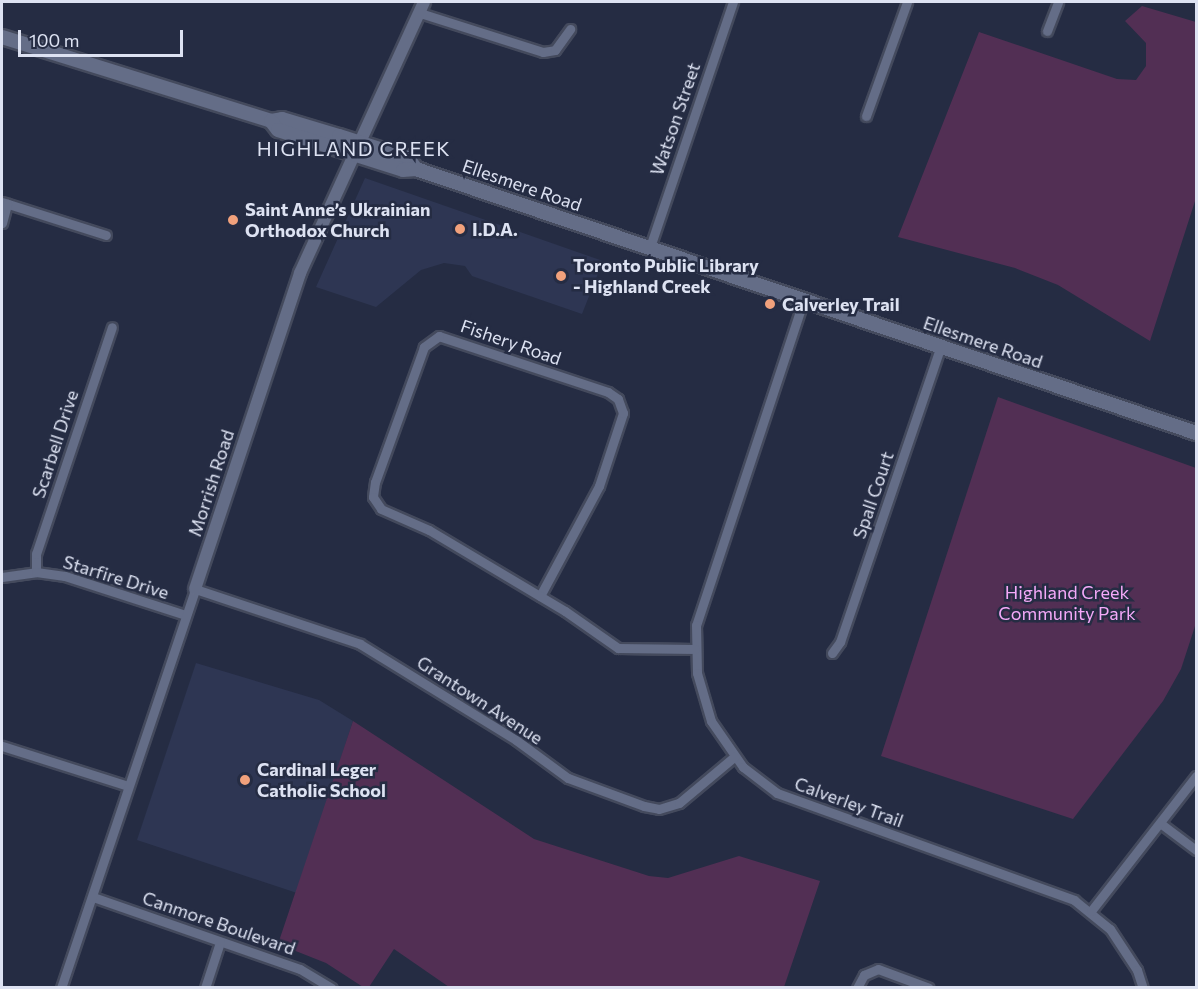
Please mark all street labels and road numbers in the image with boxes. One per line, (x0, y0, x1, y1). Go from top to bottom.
street label: Watson Street (646, 60, 704, 178)
street label: Ellesmere Road (460, 155, 584, 215)
street label: Ellesmere Road (921, 312, 1045, 372)
street label: Fishery Road (458, 315, 564, 369)
street label: Scarbell Drive (27, 387, 83, 501)
street label: Morrish Road (184, 427, 238, 539)
street label: Spall Court (848, 449, 898, 541)
street label: Starfire Drive (61, 551, 171, 603)
street label: Grantown Avenue (413, 651, 547, 749)
street label: Calverley Trail (792, 772, 906, 832)
street label: Canmore Boulevard (140, 887, 298, 959)

